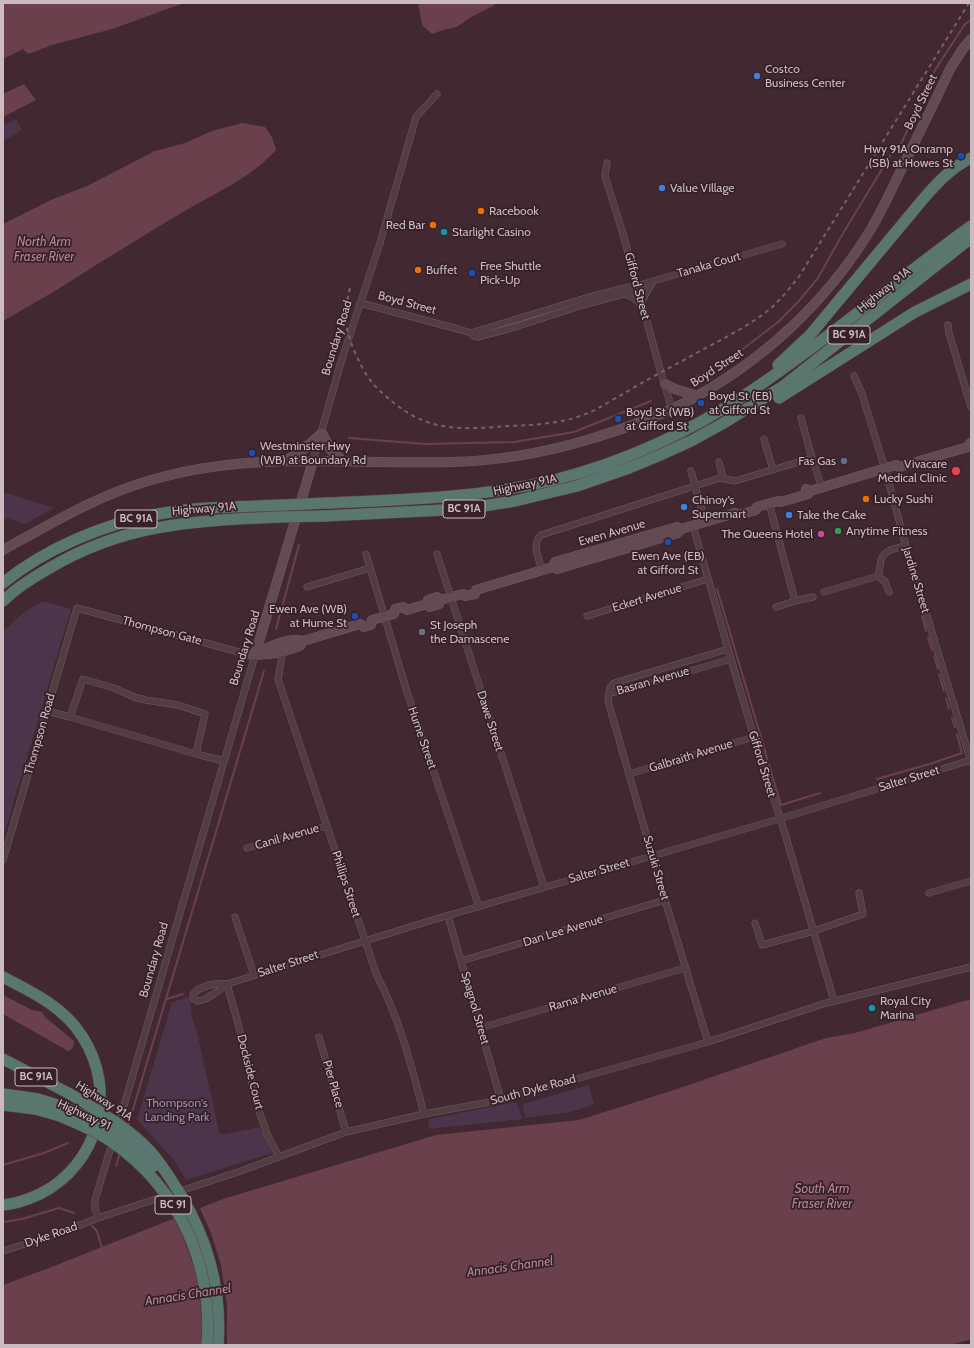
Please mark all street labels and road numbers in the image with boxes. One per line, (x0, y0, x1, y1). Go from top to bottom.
street label: Boyd Street (901, 72, 941, 132)
street label: Tanaka Court (675, 249, 743, 281)
street label: Gifford Street (621, 251, 653, 321)
street label: Highway 91A (854, 264, 914, 316)
street label: Boyd Street (376, 288, 438, 318)
street label: Boundary Road (319, 299, 355, 377)
road number: BC 91A (828, 326, 870, 344)
street label: Boyd Street (688, 346, 746, 390)
street label: Highway 91A (492, 471, 558, 499)
street label: Highway 91A (171, 499, 237, 519)
road number: BC 91A (443, 500, 485, 518)
road number: BC 91A (115, 510, 157, 528)
street label: Ewen Avenue (577, 517, 647, 549)
street label: Jardine Street (899, 545, 933, 615)
street label: Eckert Avenue (611, 581, 683, 615)
street label: Boundary Road (227, 609, 263, 687)
street label: Thompson Gate (121, 614, 203, 648)
street label: Basran Avenue (615, 664, 691, 698)
street label: Dawe Street (473, 689, 507, 753)
street label: Thompson Road (22, 692, 58, 776)
street label: Hume Street (405, 705, 439, 771)
street label: Gifford Street (745, 729, 779, 799)
street label: Galbraith Avenue (647, 736, 735, 776)
street label: Salter Street (877, 763, 941, 795)
street label: Canil Avenue (253, 821, 321, 853)
street label: Suzuki Street (640, 834, 672, 902)
street label: Phillips Street (328, 849, 364, 919)
street label: Salter Street (567, 855, 631, 887)
street label: Dan Lee Avenue (521, 912, 605, 950)
street label: Boundary Road (136, 921, 172, 999)
street label: Salter Street (256, 947, 320, 981)
street label: Spagnol Street (458, 970, 492, 1046)
street label: Rama Avenue (547, 981, 619, 1015)
street label: Dockside Court (234, 1033, 266, 1111)
street label: Pier Place (319, 1059, 347, 1109)
road number: BC 91A (15, 1068, 57, 1086)
street label: South Dyke Road (489, 1072, 577, 1108)
street label: Highway 91A (73, 1078, 135, 1124)
street label: Highway 91 (55, 1096, 113, 1134)
road number: BC 91 (155, 1196, 191, 1214)
street label: Dyke Road (23, 1219, 79, 1251)

